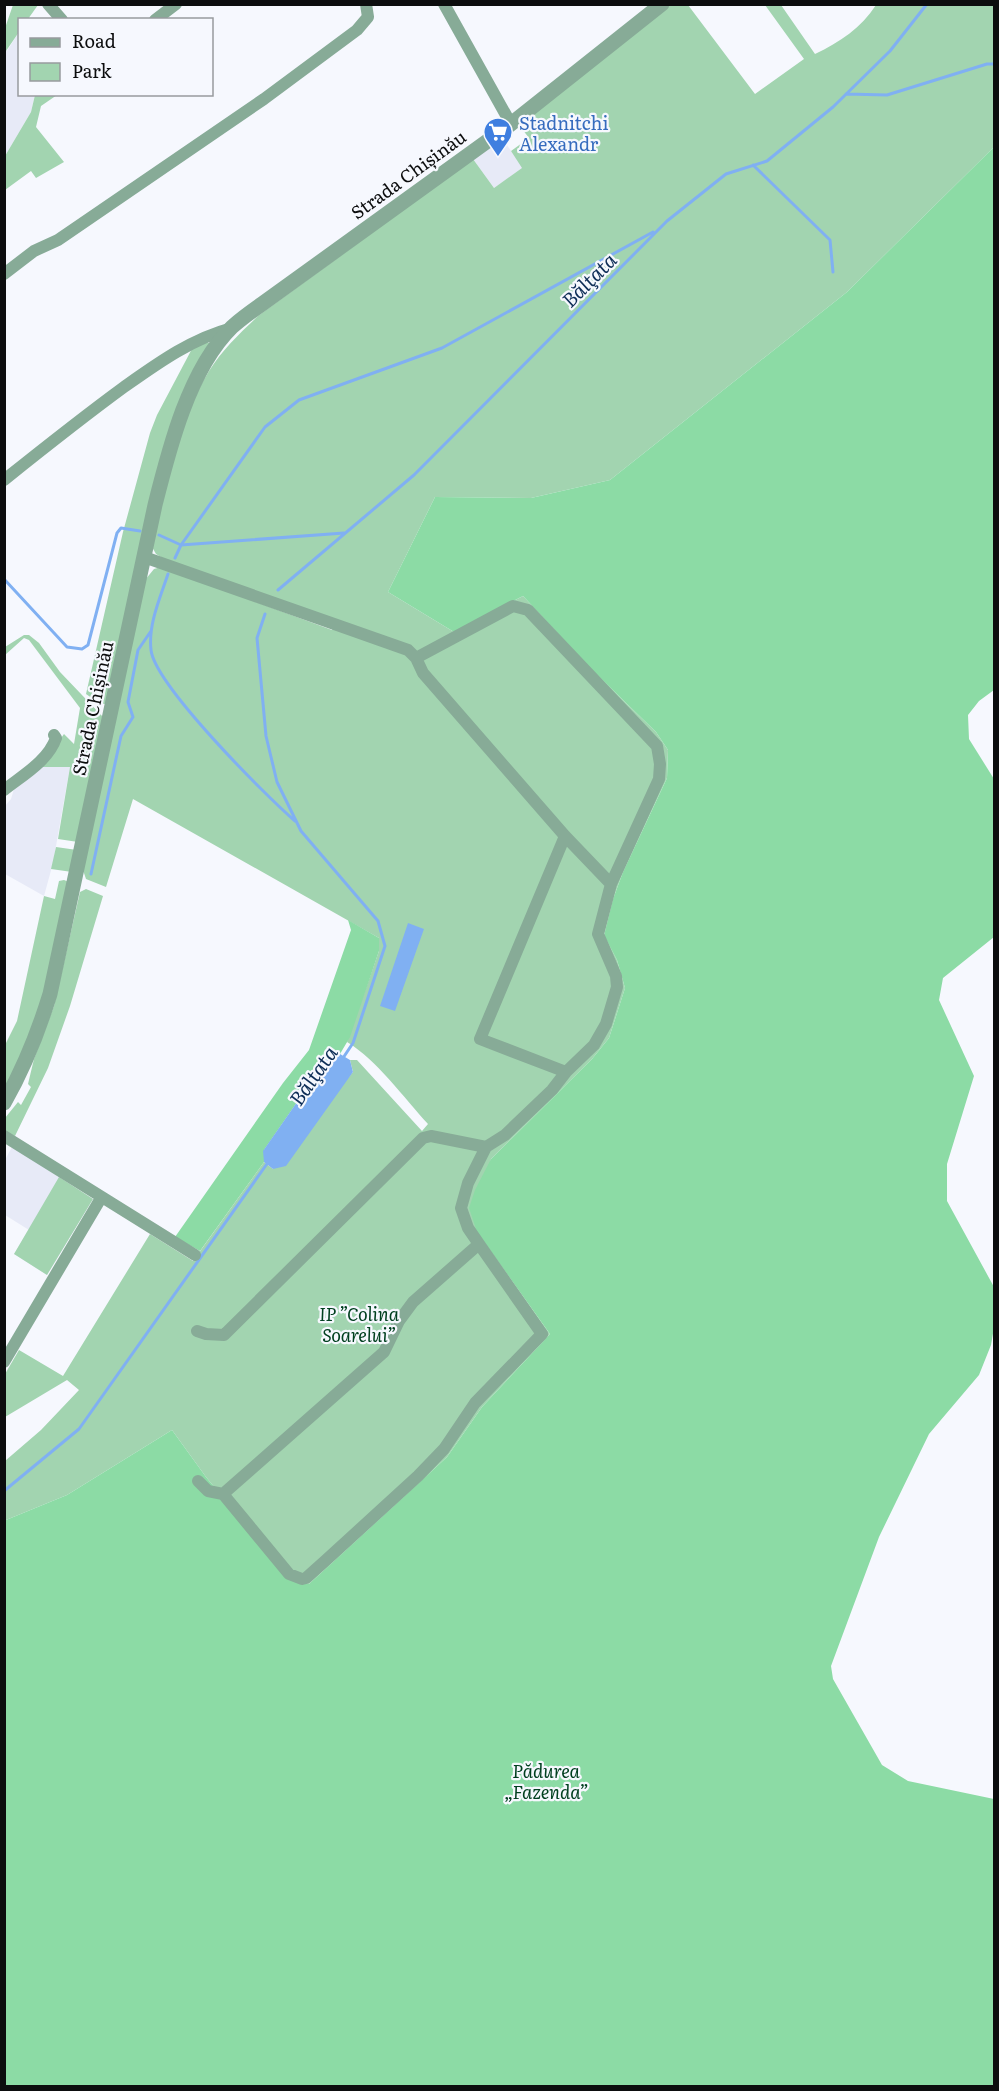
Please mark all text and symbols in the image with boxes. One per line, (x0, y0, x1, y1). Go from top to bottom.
legend (18, 18, 213, 96)
text: Road (72, 27, 116, 54)
text: Park (72, 57, 113, 84)
place label: Stadnitchi Alexandr (519, 109, 609, 157)
supermarket icon: Stadnitchi Alexandr (482, 116, 514, 158)
street label: Strada Chișinău (345, 123, 471, 225)
water label: Bălţata (554, 244, 623, 313)
street label: Strada Chișinău (65, 638, 119, 778)
water label: Bălţata (281, 1038, 344, 1111)
park label: IP ”Colina Soarelui” (319, 1300, 400, 1348)
park label: Pădurea „Fazenda” (504, 1757, 588, 1805)

